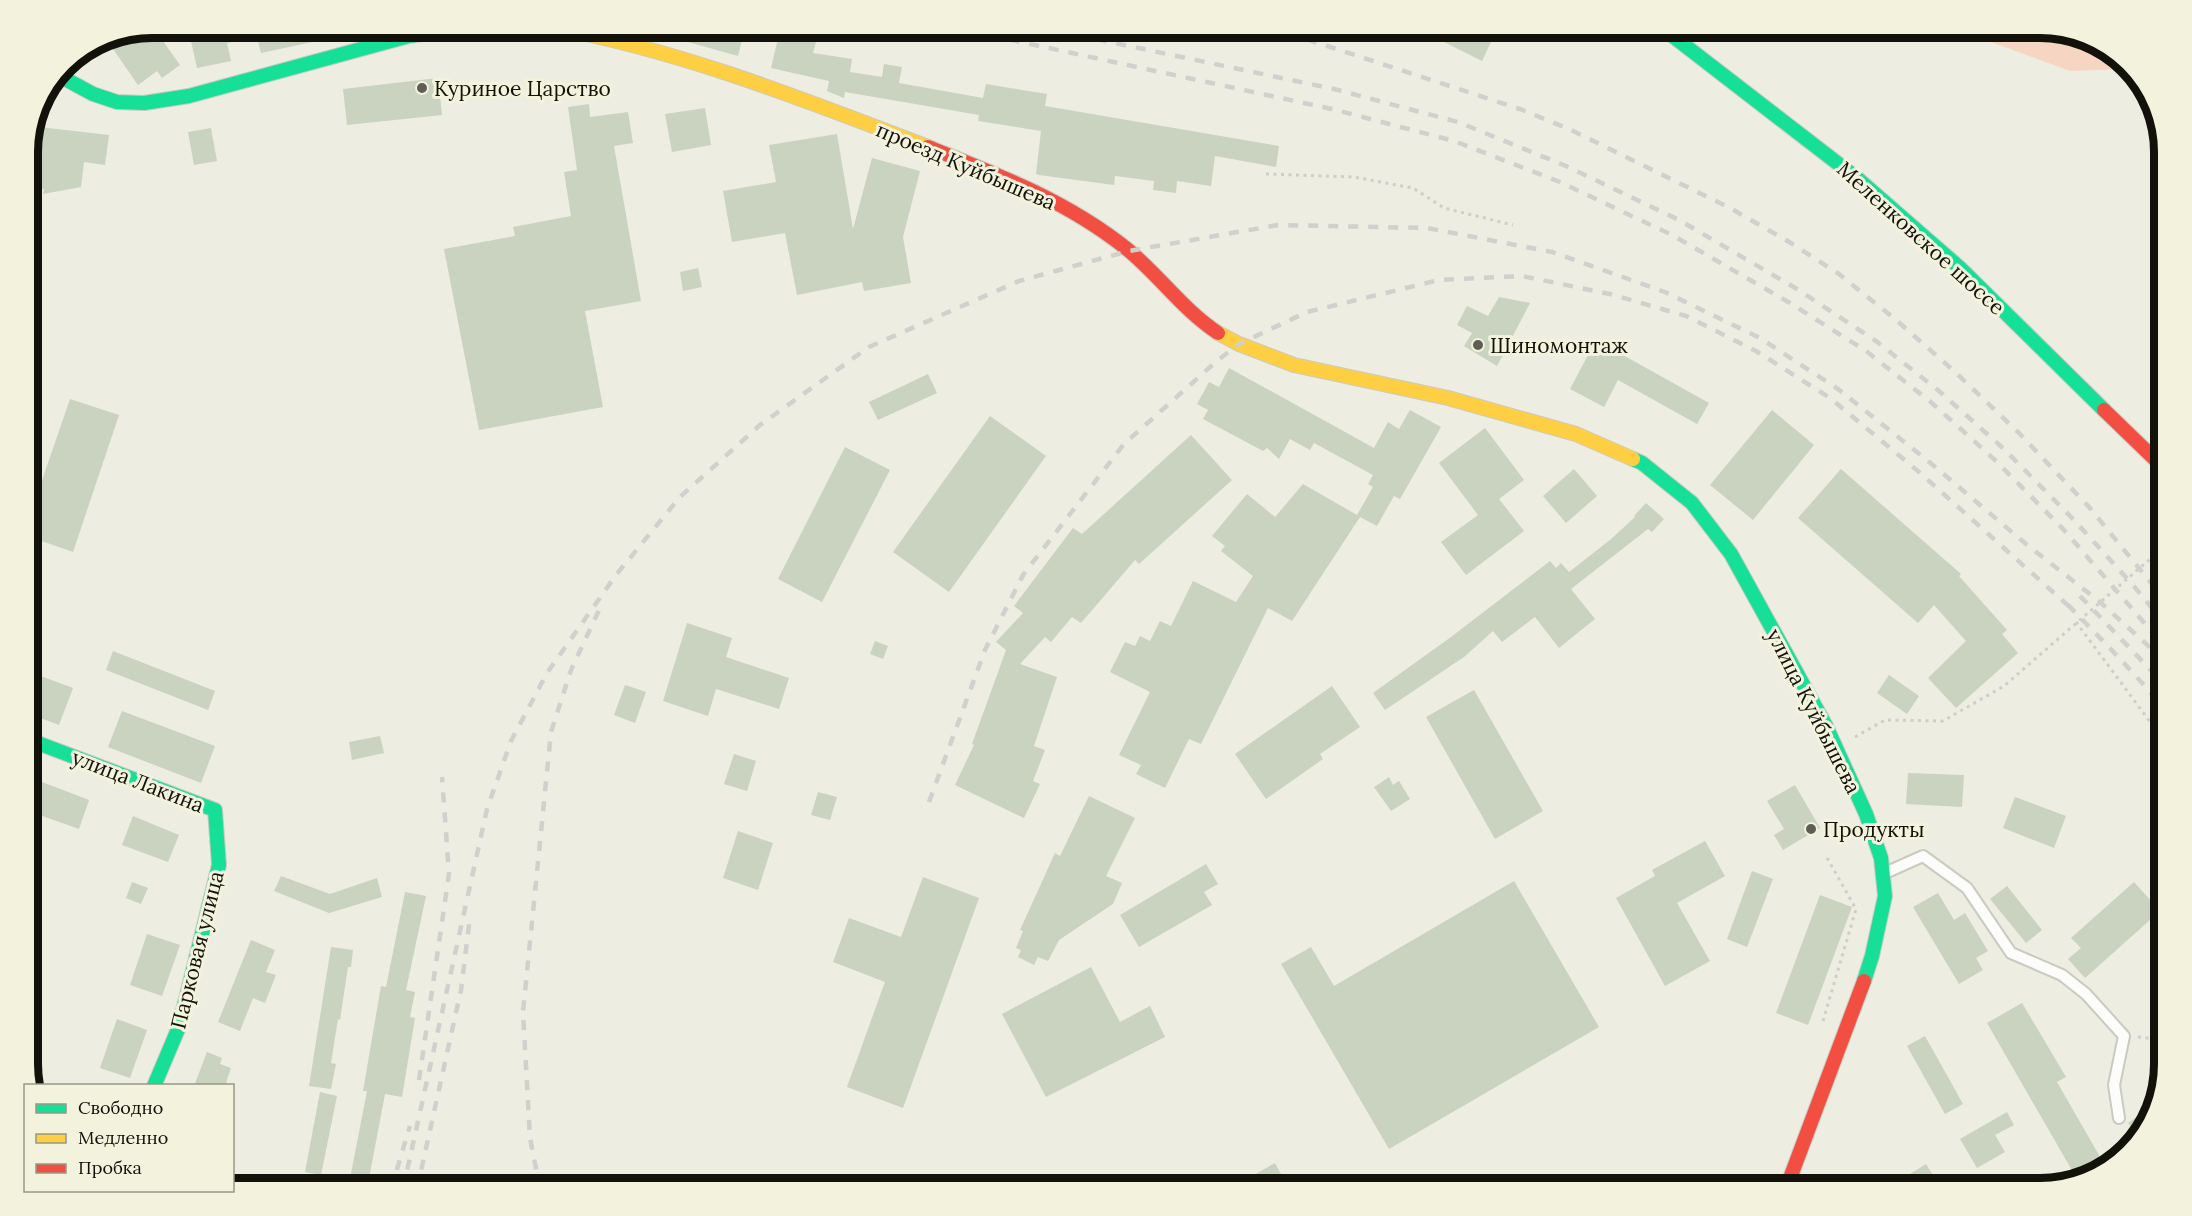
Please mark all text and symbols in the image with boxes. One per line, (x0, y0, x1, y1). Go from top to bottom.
place label: Куриное Царство (434, 75, 611, 102)
marker: Куриное Царство (415, 81, 429, 95)
street label: проезд Куйбышева (872, 116, 1060, 216)
street label: Меленковское шоссе (1831, 155, 2011, 321)
place label: Шиномонтаж (1490, 332, 1629, 359)
marker: Шиномонтаж (1471, 338, 1485, 352)
street label: улица Куйбышева (1761, 624, 1867, 798)
street label: улица Лакина (68, 743, 208, 819)
place label: Продукты (1823, 816, 1925, 843)
marker: Продукты (1804, 822, 1818, 836)
street label: Парковая улица (164, 868, 230, 1032)
legend (24, 1084, 234, 1192)
text: Свободно (78, 1096, 163, 1119)
text: Медленно (78, 1126, 168, 1149)
text: Пробка (78, 1156, 142, 1179)

